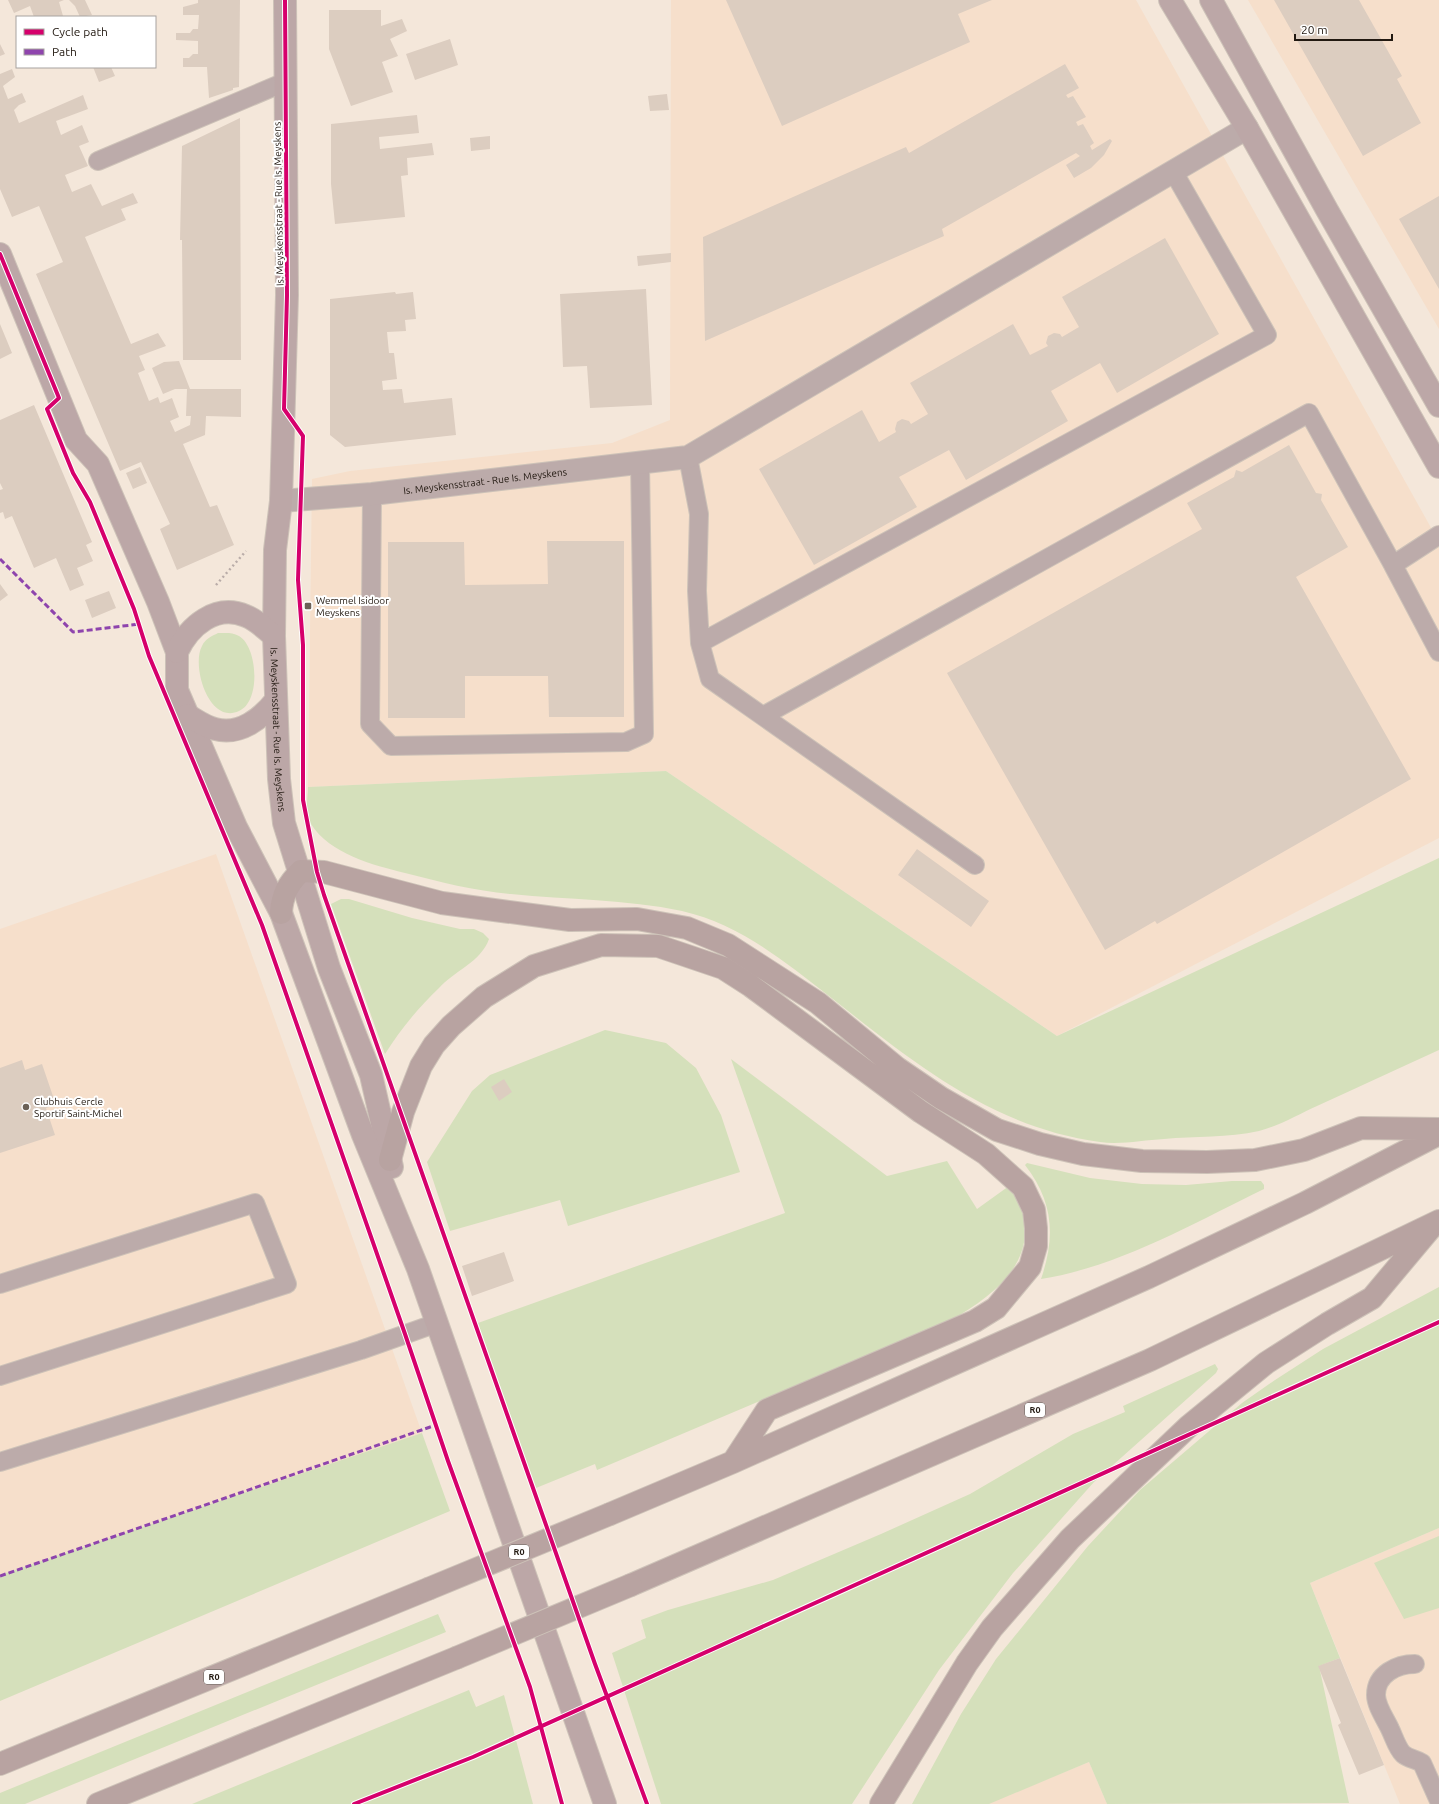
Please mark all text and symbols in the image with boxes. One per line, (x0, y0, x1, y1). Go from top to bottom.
legend (16, 16, 156, 68)
scale bar (1295, 16, 1392, 42)
text: 20 m (1301, 23, 1328, 36)
text: Cycle path (52, 25, 108, 38)
text: Path (52, 45, 77, 58)
street label: Is. Meyskensstraat - Rue Is. Meyskens (272, 122, 285, 286)
street label: Is. Meyskensstraat - Rue Is. Meyskens (403, 466, 567, 496)
place label: Wemmel Isidoor Meyskens (316, 595, 389, 618)
marker: Wemmel Isidoor Meyskens (303, 601, 313, 611)
street label: Is. Meyskensstraat - Rue Is. Meyskens (268, 647, 288, 812)
place label: Clubhuis Cercle Sportif Saint-Michel (34, 1096, 122, 1119)
marker: Clubhuis Cercle Sportif Saint-Michel (21, 1102, 31, 1112)
road number: R0 (1025, 1403, 1045, 1417)
road number: R0 (509, 1545, 529, 1559)
road number: R0 (204, 1670, 224, 1684)

